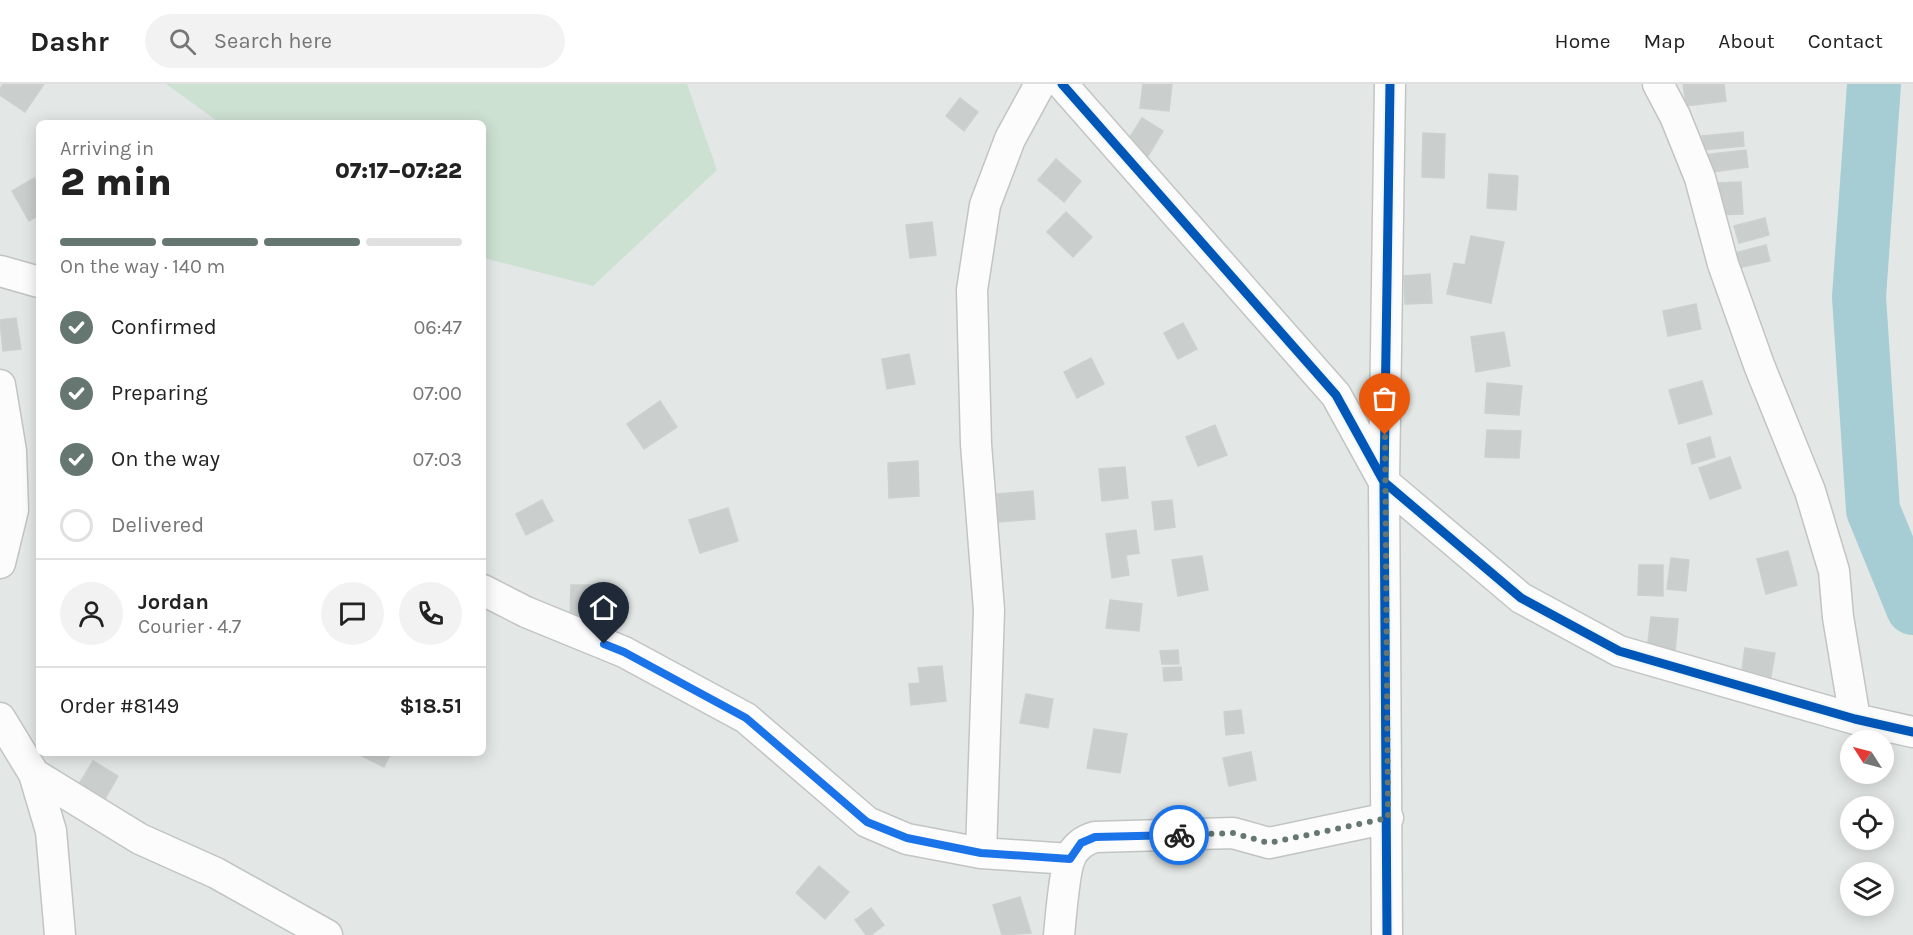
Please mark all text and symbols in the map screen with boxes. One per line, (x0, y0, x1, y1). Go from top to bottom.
search box (145, 14, 565, 68)
text: Dashr (30, 25, 109, 58)
icon: search (166, 25, 199, 58)
text: Search here (214, 28, 332, 54)
text: Home (1555, 29, 1611, 53)
text: Map (1644, 29, 1685, 53)
text: About (1718, 29, 1775, 53)
text: Contact (1808, 29, 1883, 53)
text: Arriving in (60, 137, 154, 160)
text: 07:17–07:22 (335, 158, 462, 184)
text: 2 min (60, 159, 172, 205)
text: On the way · 140 m (60, 255, 225, 278)
icon: check (60, 311, 93, 344)
text: Confirmed (111, 314, 217, 340)
text: 06:47 (414, 316, 462, 339)
pin (1359, 373, 1410, 435)
icon: check (60, 377, 93, 410)
text: Preparing (111, 380, 208, 406)
text: 07:00 (412, 382, 462, 405)
icon: bag (1368, 382, 1401, 415)
icon: check (60, 443, 93, 476)
text: On the way (111, 446, 220, 472)
text: 07:03 (412, 448, 462, 471)
text: Delivered (111, 512, 204, 538)
button: person (60, 582, 123, 645)
button: chat (321, 582, 384, 645)
button: phone (399, 582, 462, 645)
pin (578, 582, 629, 644)
text: Jordan (138, 589, 209, 615)
icon: home (587, 591, 620, 624)
text: Courier · 4.7 (138, 615, 241, 638)
text: Order #8149 (60, 693, 179, 719)
text: $18.51 (399, 693, 462, 719)
north arrow (1840, 730, 1894, 784)
map controls (1840, 730, 1894, 916)
button: locate (1840, 796, 1894, 850)
courier (1149, 805, 1209, 865)
icon: bike (1163, 819, 1196, 852)
button: layers (1840, 862, 1894, 916)

